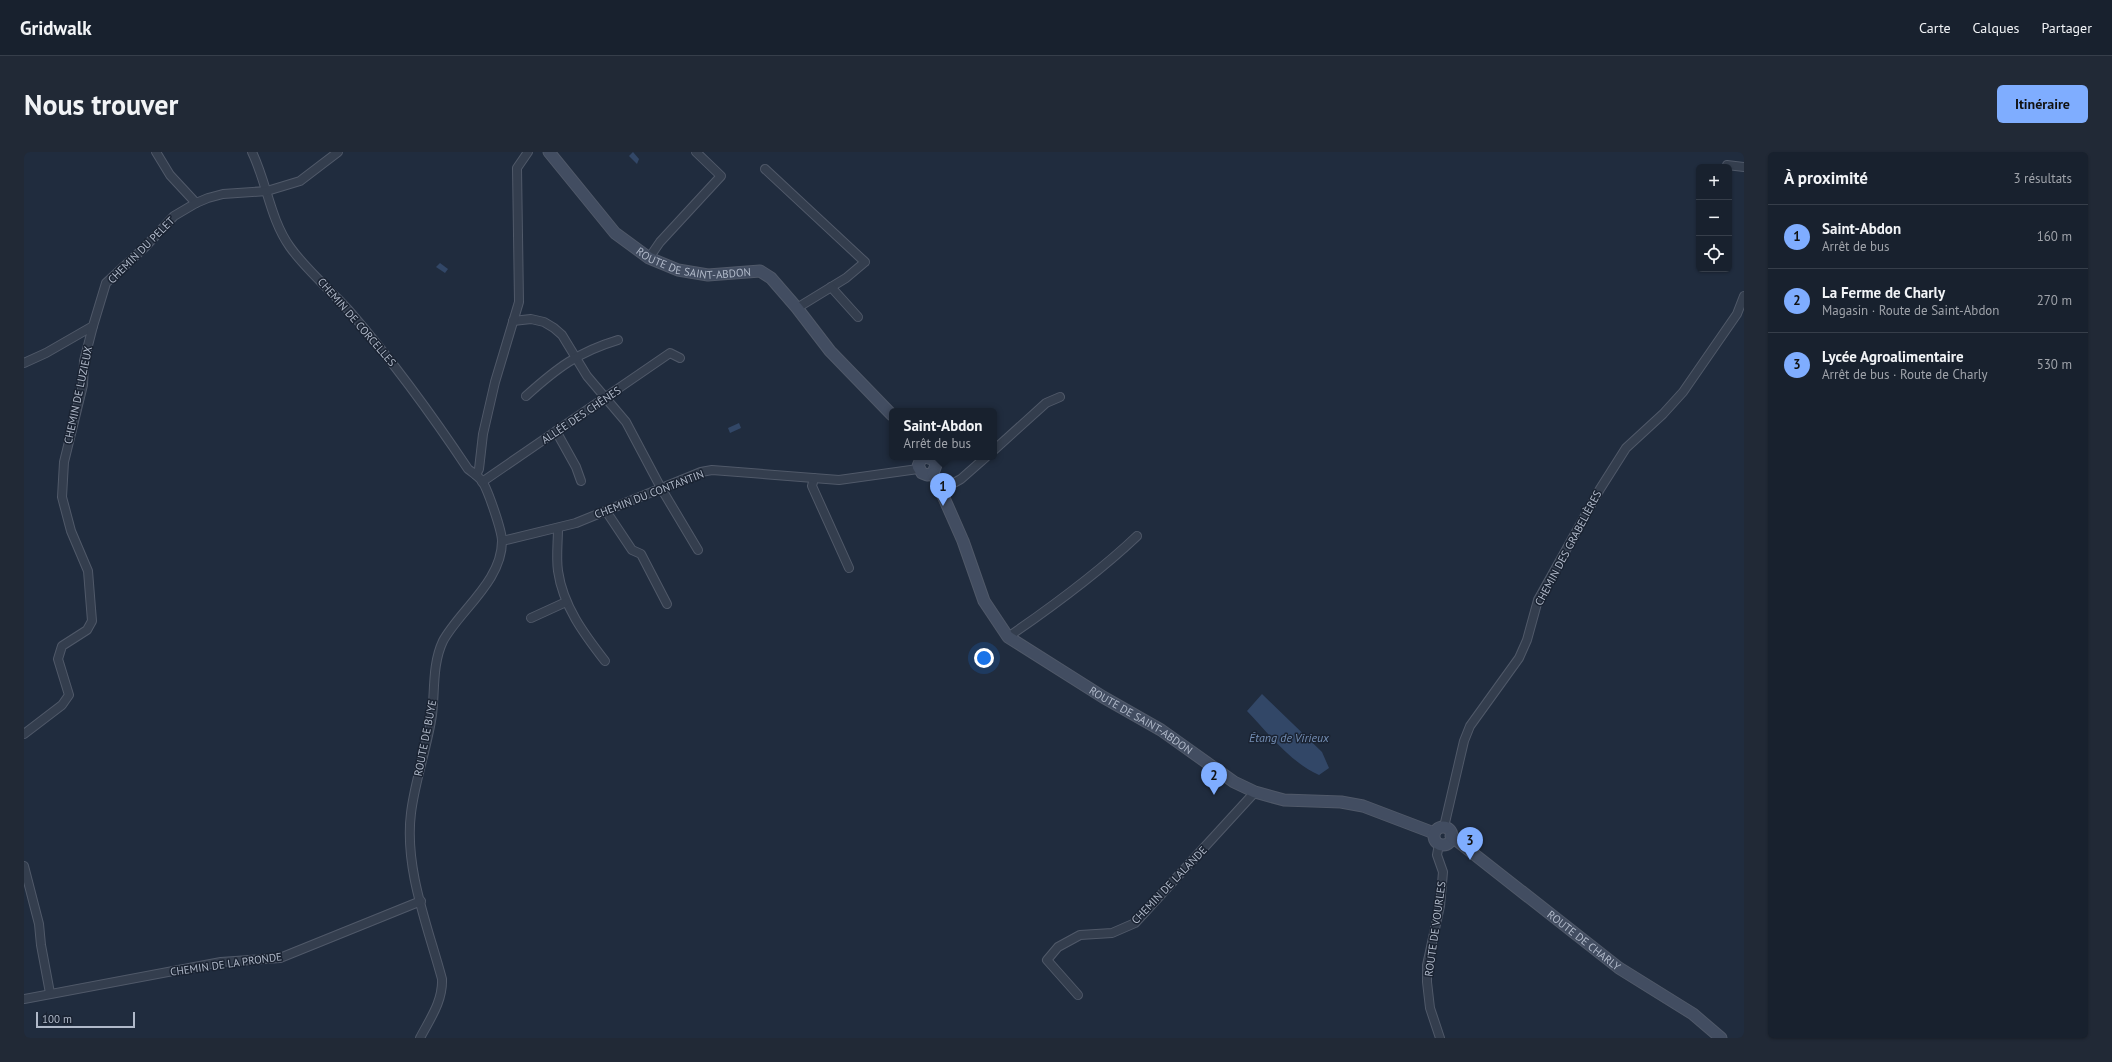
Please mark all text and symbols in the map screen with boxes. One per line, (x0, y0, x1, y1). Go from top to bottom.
text: Gridwalk (20, 16, 92, 40)
text: Carte (1919, 19, 1951, 37)
text: Calques (1973, 19, 2019, 37)
text: Partager (2041, 19, 2092, 37)
button: Itinéraire (1997, 85, 2088, 123)
text: Nous trouver (24, 86, 178, 123)
map controls (1696, 164, 1732, 272)
button: + (1696, 164, 1732, 200)
text: À proximité (1784, 167, 1868, 189)
text: 3 résultats (2013, 170, 2072, 187)
button: − (1696, 200, 1732, 236)
street label: CHEMIN DU PELET (105, 214, 177, 286)
text: Saint-Abdon (1822, 219, 1901, 238)
text: 1 (1793, 228, 1801, 245)
text: 160 m (2037, 228, 2072, 245)
button: locate (1696, 236, 1732, 272)
text: Arrêt de bus (1822, 238, 1890, 255)
street label: ROUTE DE SAINT-ABDON (633, 244, 751, 282)
street label: CHEMIN DE CORCELLES (315, 275, 399, 369)
text: La Ferme de Charly (1822, 283, 1945, 302)
text: 2 (1793, 292, 1801, 309)
text: 270 m (2037, 292, 2072, 309)
text: Magasin · Route de Saint-Abdon (1822, 302, 1999, 319)
street label: CHEMIN DE LUZIEUX (61, 345, 95, 445)
text: Lycée Agroalimentaire (1822, 347, 1964, 366)
text: 3 (1793, 356, 1801, 373)
text: 530 m (2037, 356, 2072, 373)
text: Arrêt de bus · Route de Charly (1822, 366, 1988, 383)
street label: ALLÉE DES CHÊNES (538, 383, 624, 447)
popup (889, 408, 997, 460)
text: Saint-Abdon (903, 416, 983, 435)
text: Arrêt de bus (903, 435, 971, 452)
street label: CHEMIN DU CONTANTIN (592, 467, 706, 521)
pin: 1 (930, 473, 956, 506)
street label: CHEMIN DES GRABELIÈRES (1532, 488, 1604, 608)
your location (974, 648, 994, 668)
street label: ROUTE DE SAINT-ABDON (1087, 683, 1195, 757)
street label: ROUTE DE BUYE (411, 699, 439, 777)
water label: Étang de Virieux (1249, 730, 1330, 745)
pin: 2 (1201, 762, 1227, 795)
pin: 3 (1457, 827, 1483, 860)
street label: CHEMIN DE LALANDE (1128, 843, 1210, 927)
street label: ROUTE DE VOURLES (1421, 880, 1449, 978)
street label: ROUTE DE CHARLY (1545, 907, 1624, 974)
street label: CHEMIN DE LA PRONDE (169, 949, 283, 979)
scale bar (36, 1010, 135, 1029)
text: 100 m (42, 1012, 72, 1026)

